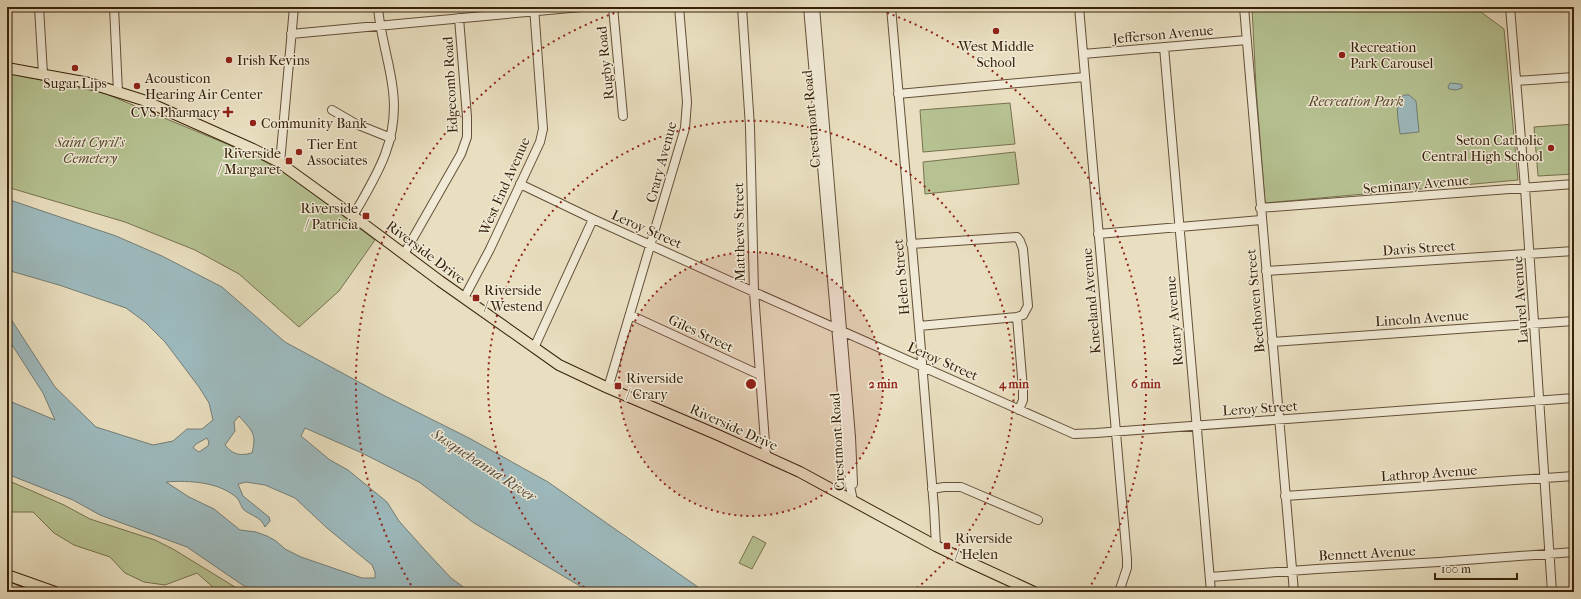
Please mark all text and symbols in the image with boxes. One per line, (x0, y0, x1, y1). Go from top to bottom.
street label: Jefferson Avenue (1111, 22, 1214, 47)
street label: Rugby Road (593, 25, 618, 101)
marker: West Middle School (991, 26, 1001, 36)
street label: Edgecomb Road (439, 36, 462, 134)
place label: West Middle School (957, 38, 1034, 71)
place label: Recreation Park Carousel (1350, 39, 1434, 72)
marker: Recreation Park Carousel (1337, 50, 1347, 60)
place label: Irish Kevins (237, 52, 310, 69)
marker: Irish Kevins (224, 55, 234, 65)
marker: Sugar Lips (70, 63, 80, 73)
street label: Crestmont Road (799, 69, 824, 169)
place label: Acousticon Hearing Air Center (144, 70, 262, 103)
place label: Sugar Lips (43, 75, 107, 92)
marker: Acousticon Hearing Air Center (132, 81, 142, 91)
park label: Recreation Park (1307, 93, 1404, 110)
place label: CVS Pharmacy (131, 104, 221, 121)
marker: CVS Pharmacy (223, 107, 233, 117)
place label: Community Bank (261, 115, 368, 132)
marker: Community Bank (248, 118, 258, 128)
street label: Crary Avenue (642, 120, 681, 205)
place label: Seton Catholic Central High School (1422, 132, 1543, 165)
park label: Saint Cyril's Cemetery (54, 134, 125, 167)
street label: West End Avenue (475, 135, 534, 239)
place label: Tier Ent Associates (306, 136, 367, 169)
marker: Seton Catholic Central High School (1546, 143, 1556, 153)
place label: Riverside / Margaret (217, 145, 281, 178)
marker: Tier Ent Associates (294, 147, 304, 157)
marker: Riverside / Margaret (284, 156, 294, 166)
street label: Seminary Avenue (1362, 171, 1470, 198)
street label: Matthews Street (730, 182, 749, 282)
place label: Riverside / Patricia (301, 200, 359, 233)
street label: Leroy Street (609, 206, 685, 253)
marker: Riverside / Patricia (361, 211, 371, 221)
street label: Riverside Drive (383, 217, 469, 288)
street label: Davis Street (1382, 237, 1456, 260)
street label: Helen Street (890, 238, 913, 316)
street label: Kneeland Avenue (1078, 247, 1105, 355)
street label: Beethoven Street (1242, 248, 1269, 354)
street label: Laurel Avenue (1509, 256, 1532, 344)
street label: Rotary Avenue (1162, 275, 1187, 367)
place label: Riverside / Westend (483, 282, 543, 315)
marker: Riverside / Westend (471, 293, 481, 303)
street label: Lincoln Avenue (1375, 307, 1470, 330)
street label: Giles Street (666, 311, 736, 356)
street label: Leroy Street (905, 338, 981, 385)
place label: Riverside / Crary (625, 370, 683, 403)
centre of rings (744, 377, 758, 391)
text: 2 min (868, 377, 899, 391)
text: 4 min (998, 377, 1030, 392)
text: 6 min (1131, 377, 1162, 391)
marker: Riverside / Crary (613, 381, 623, 391)
street label: Crestmont Road (826, 392, 849, 491)
street label: Leroy Street (1222, 397, 1298, 420)
street label: Riverside Drive (687, 400, 781, 454)
water label: Susquehanna River (427, 424, 541, 506)
street label: Lathrop Avenue (1380, 462, 1478, 485)
place label: Riverside / Helen (954, 530, 1012, 563)
marker: Riverside / Helen (942, 541, 952, 551)
street label: Bennett Avenue (1318, 542, 1416, 565)
scale bar (1435, 555, 1517, 581)
text: 100 m (1441, 562, 1471, 576)

